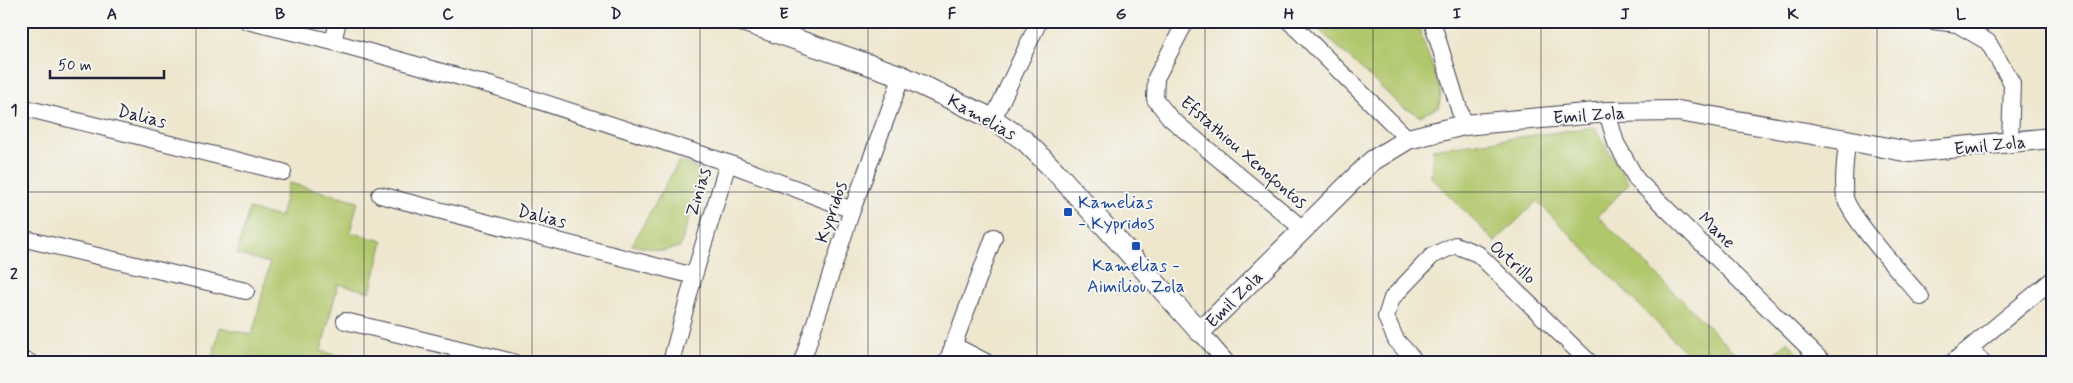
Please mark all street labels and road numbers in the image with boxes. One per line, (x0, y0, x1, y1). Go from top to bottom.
street label: Kamelias (943, 89, 1020, 147)
street label: Efstathiou Xenofontos (1173, 91, 1312, 216)
street label: Dalias (115, 99, 169, 135)
street label: Emil Zola (1552, 102, 1626, 130)
street label: Emil Zola (1953, 130, 2027, 162)
street label: Zinias (680, 165, 718, 220)
street label: Kypridos (810, 178, 854, 246)
street label: Dalias (515, 199, 569, 235)
street label: Mane (1692, 207, 1740, 254)
street label: Outrillo (1484, 235, 1541, 290)
street label: Emil Zola (1201, 266, 1269, 334)

